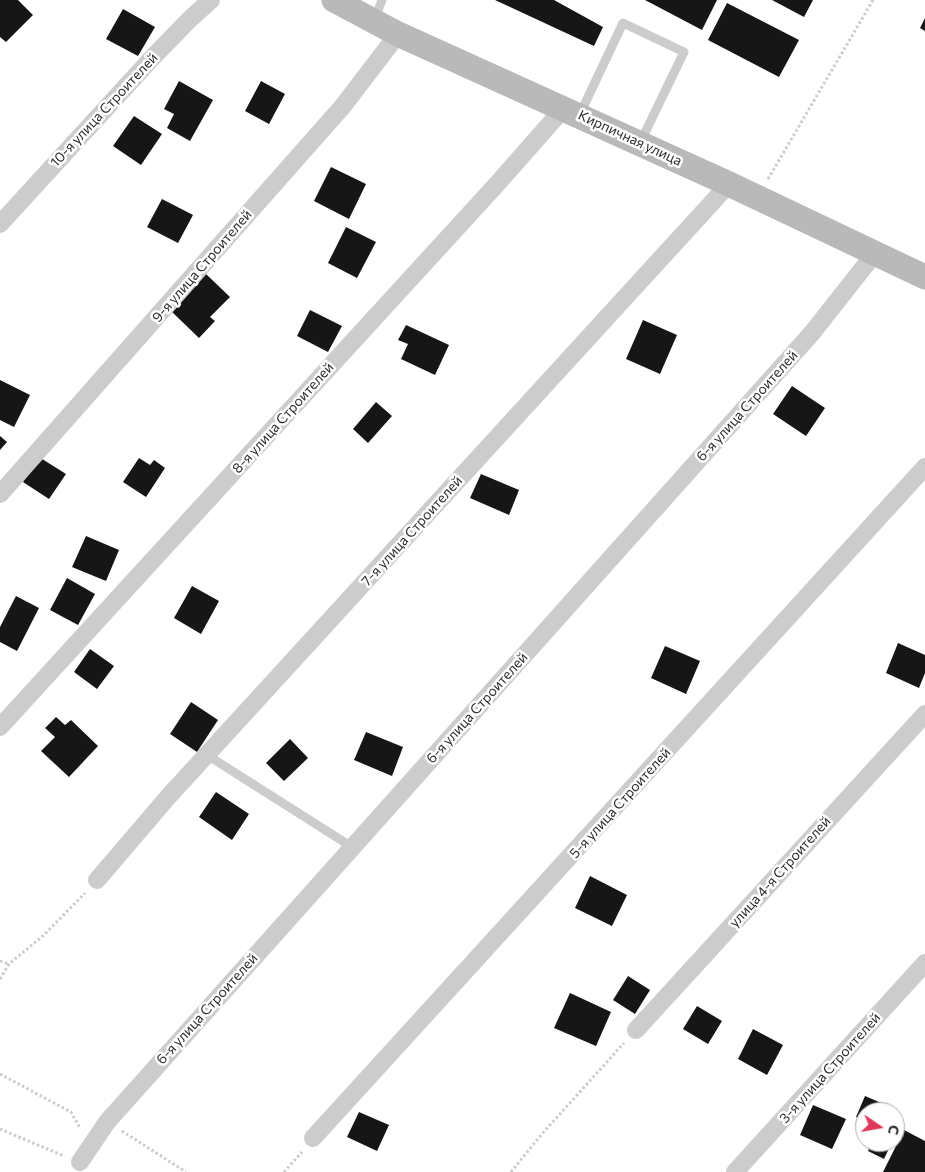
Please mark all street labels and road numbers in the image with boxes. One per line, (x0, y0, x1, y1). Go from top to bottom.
street label: 10-я улица Строителей (47, 49, 161, 171)
street label: Кирпичная улица (575, 107, 685, 169)
street label: 9-я улица Строителей (149, 206, 255, 326)
street label: 6-я улица Строителей (693, 347, 801, 465)
street label: 8-я улица Строителей (229, 359, 337, 477)
street label: 7-я улица Строителей (358, 473, 466, 589)
street label: 6-я улица Строителей (423, 649, 531, 767)
street label: 5-я улица Строителей (566, 744, 674, 862)
street label: улица 4-я Строителей (726, 813, 834, 931)
street label: 6-я улица Строителей (153, 950, 261, 1068)
street label: 3-я улица Строителей (776, 1009, 884, 1127)

